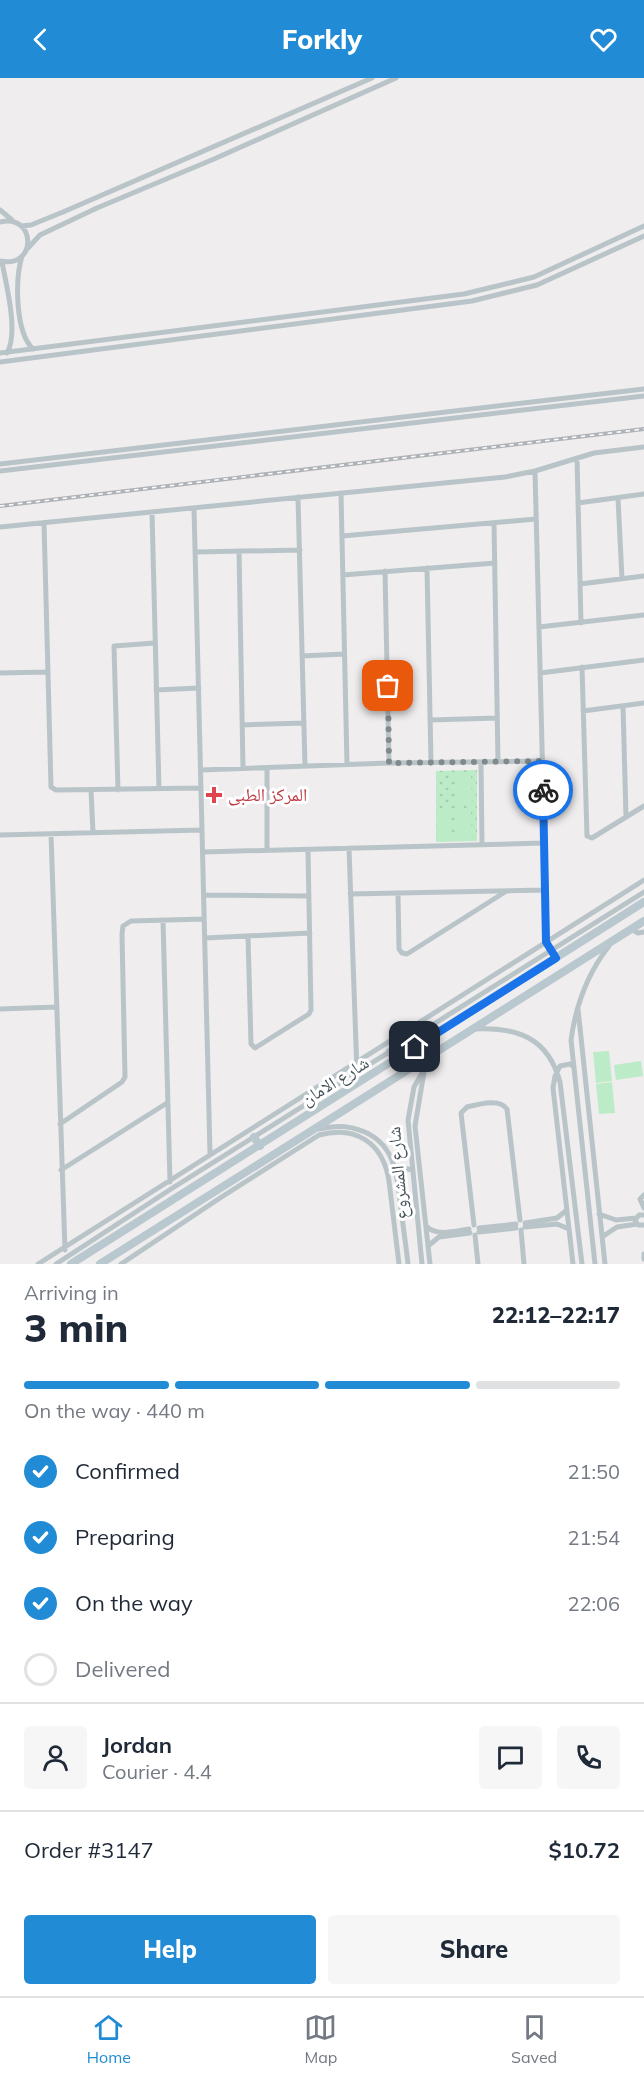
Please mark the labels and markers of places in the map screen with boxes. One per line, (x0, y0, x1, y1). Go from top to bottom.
pin (362, 660, 413, 711)
place label: المركز الطبى (228, 783, 307, 806)
marker: المركز الطبى (205, 786, 223, 804)
pin (389, 1021, 440, 1072)

